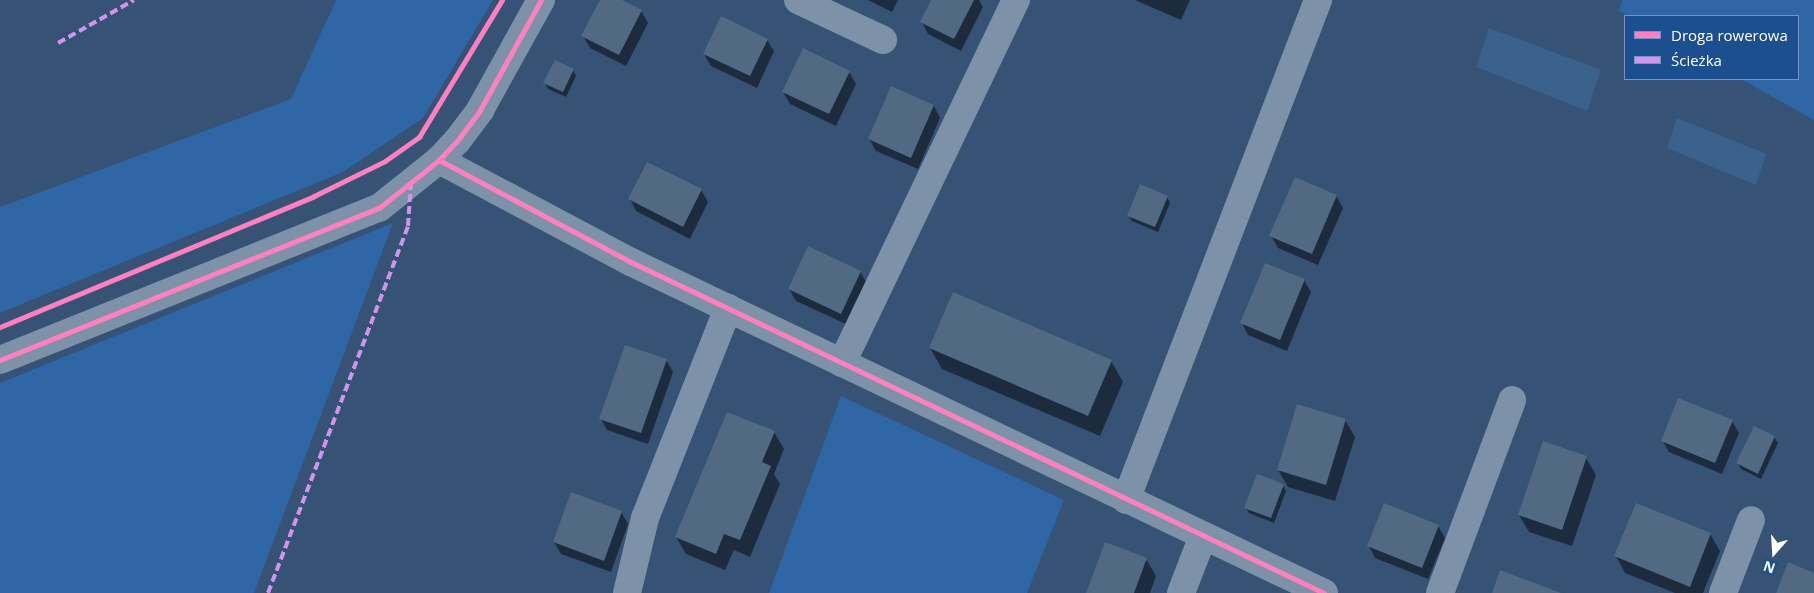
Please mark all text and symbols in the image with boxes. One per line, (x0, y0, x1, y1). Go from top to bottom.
legend (1624, 15, 1799, 80)
text: Droga rowerowa (1671, 25, 1788, 45)
text: Ścieżka (1671, 50, 1722, 70)
north arrow (1749, 528, 1799, 578)
text: N (1760, 557, 1777, 578)

